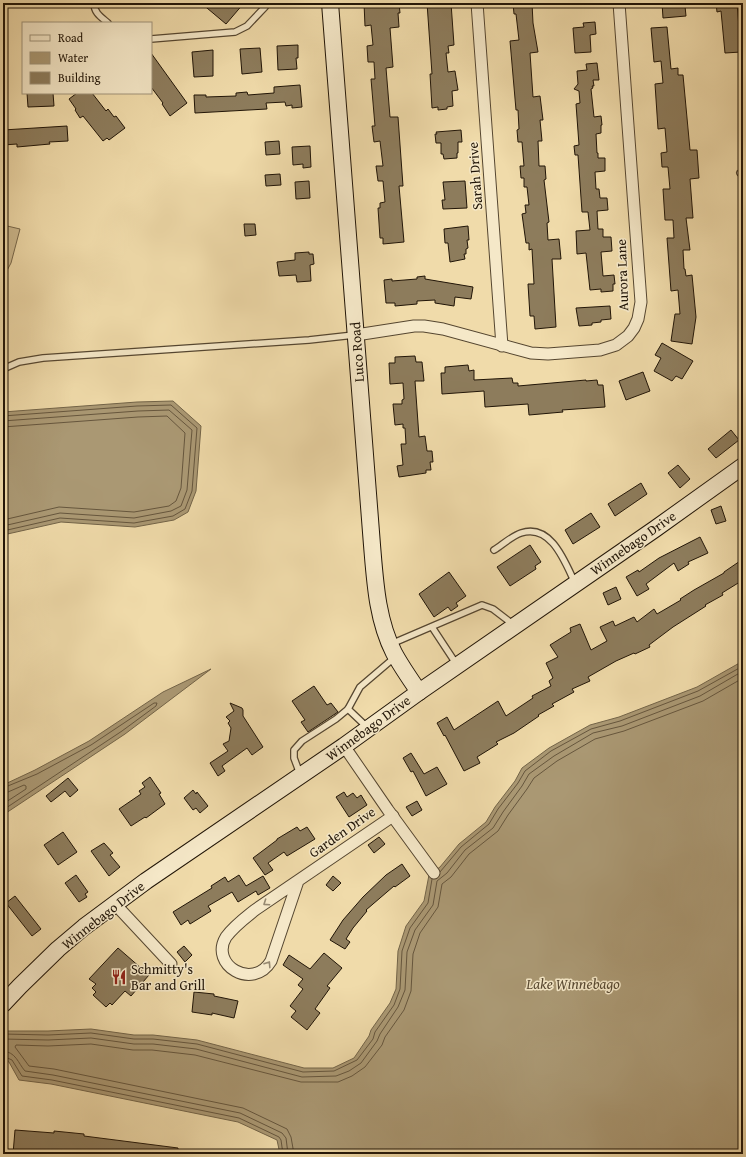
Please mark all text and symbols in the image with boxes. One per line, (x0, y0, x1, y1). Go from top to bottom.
legend (22, 22, 152, 94)
text: Road (58, 29, 84, 46)
text: Water (58, 49, 88, 66)
text: Building (58, 69, 101, 86)
street label: Sarah Drive (463, 141, 487, 211)
street label: Aurora Lane (611, 238, 633, 311)
street label: Luco Road (345, 321, 369, 383)
street label: Winnebago Drive (586, 506, 680, 580)
street label: Winnebago Drive (321, 690, 415, 766)
street label: Garden Drive (305, 802, 380, 862)
street label: Winnebago Drive (57, 876, 149, 954)
one-way arrow (263, 898, 270, 906)
place label: Schmitty's Bar and Grill (131, 959, 205, 995)
one-way arrow (263, 961, 270, 968)
restaurant icon: Schmitty's Bar and Grill (110, 968, 128, 986)
water label: Lake Winnebago (525, 973, 620, 994)

